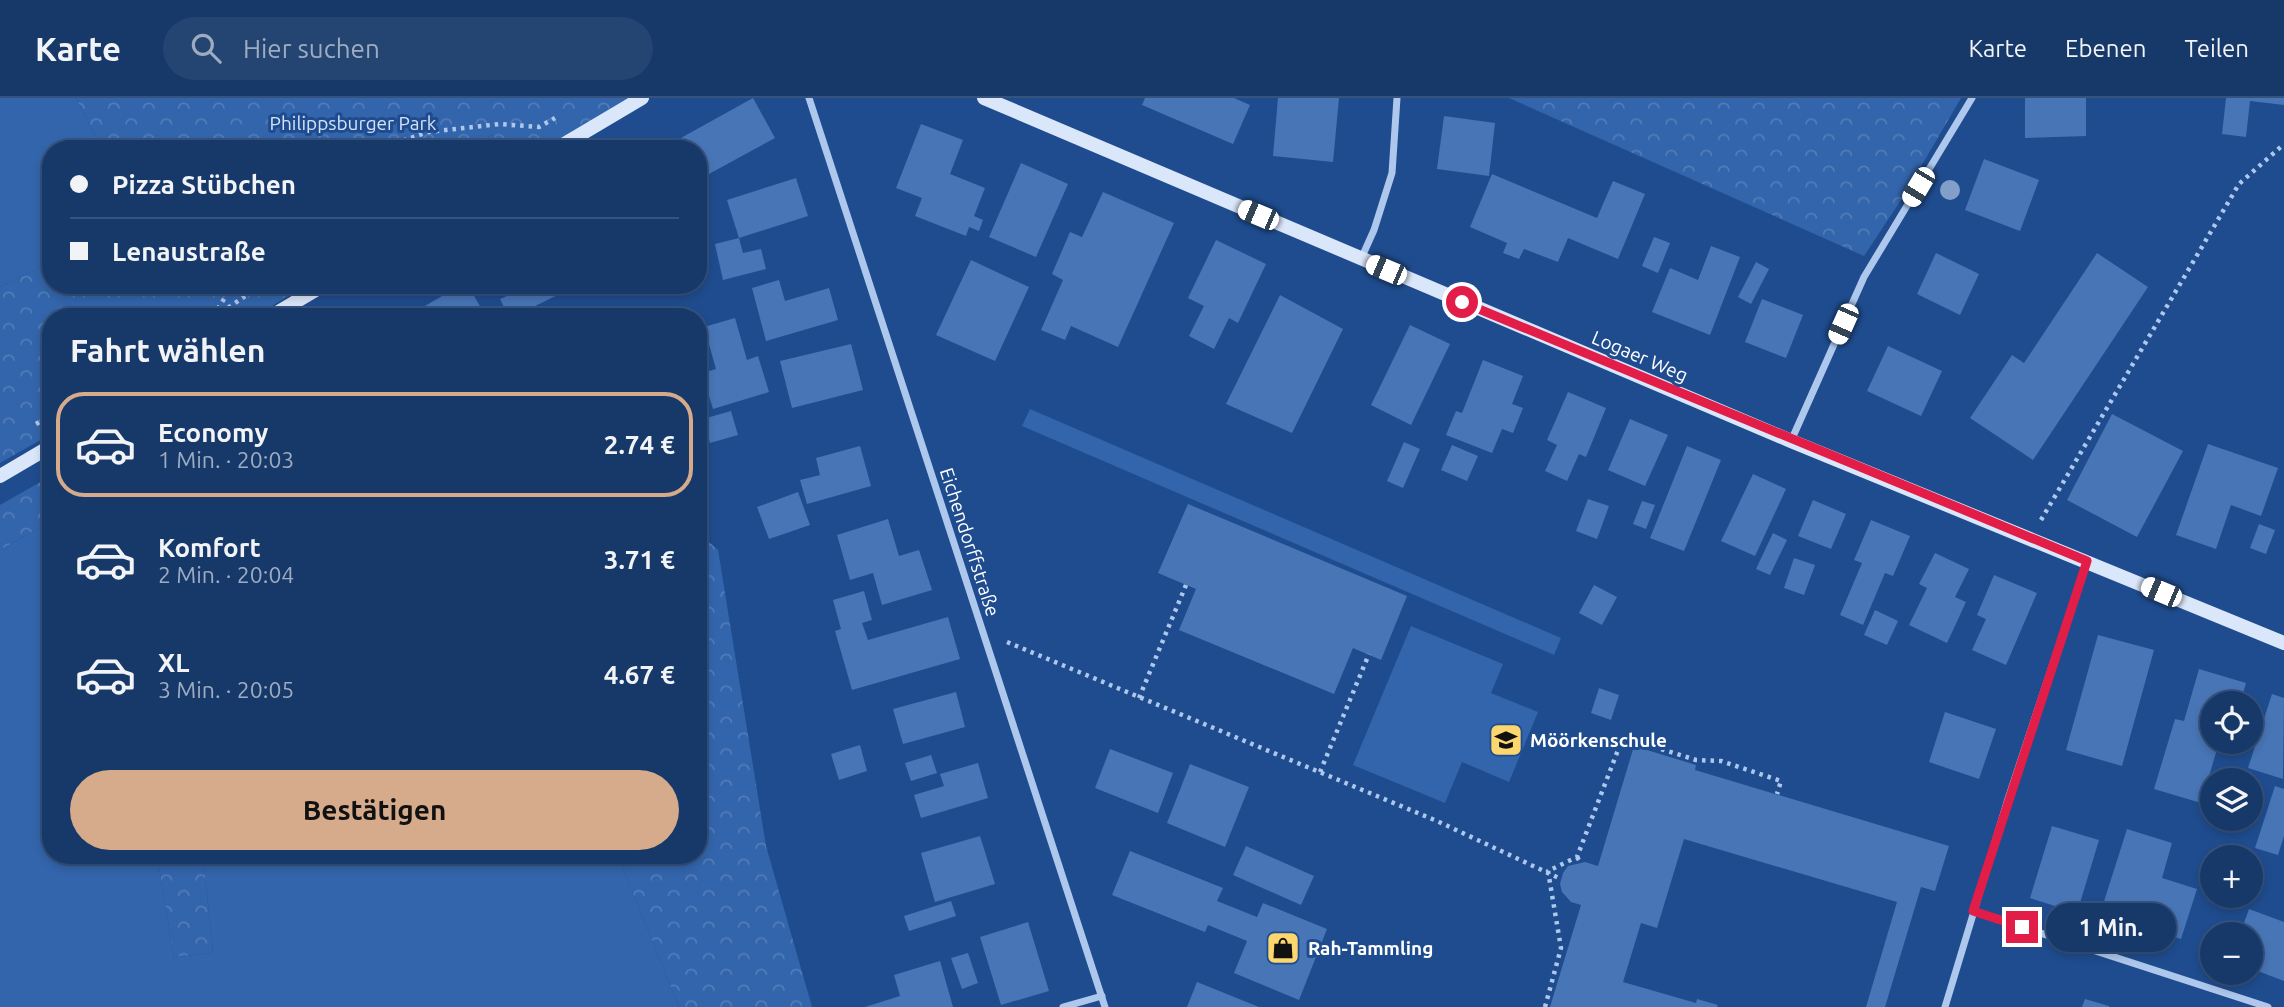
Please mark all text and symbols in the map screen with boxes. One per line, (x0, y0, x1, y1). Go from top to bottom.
search box (163, 17, 653, 80)
icon: search (187, 29, 225, 67)
text: Karte (35, 30, 121, 67)
text: Hier suchen (243, 34, 380, 63)
text: Karte (1968, 35, 2027, 62)
text: Ebenen (2065, 35, 2146, 62)
text: Teilen (2184, 35, 2249, 62)
park label: Philippsburger Park (270, 112, 437, 134)
car (1899, 164, 1938, 210)
text: Pizza Stübchen (112, 170, 296, 199)
car (1235, 197, 1282, 233)
text: Lenaustraße (112, 237, 266, 266)
car (1363, 252, 1410, 288)
route start (1446, 286, 1478, 318)
car (1825, 301, 1862, 347)
street label: Logaer Weg (1589, 326, 1691, 386)
text: Fahrt wählen (70, 332, 265, 368)
icon: car (74, 413, 137, 476)
text: Economy (158, 418, 268, 447)
text: 2.74 € (604, 430, 675, 459)
text: 1 Min. · 20:03 (158, 447, 294, 472)
street label: Eichendorffstraße (936, 465, 1004, 619)
icon: car (74, 528, 137, 591)
text: Komfort (158, 533, 261, 562)
text: 3.71 € (604, 545, 675, 574)
text: 2 Min. · 20:04 (158, 562, 294, 587)
car (2138, 574, 2185, 610)
icon: car (74, 643, 137, 706)
text: XL (158, 648, 189, 677)
text: 4.67 € (604, 660, 675, 689)
text: 3 Min. · 20:05 (158, 677, 294, 702)
map controls (2200, 691, 2263, 985)
button: locate (2200, 691, 2263, 754)
school or university icon: Möörkenschule (1487, 721, 1525, 759)
place label: Möörkenschule (1530, 729, 1667, 751)
button: layers (2200, 768, 2263, 831)
button: Bestätigen (70, 770, 679, 850)
button: + (2200, 845, 2263, 908)
callout: 1 Min. (2046, 902, 2176, 952)
route end (2006, 911, 2038, 943)
text: 1 Min. (2079, 915, 2143, 940)
button: − (2200, 922, 2263, 985)
shop icon: Rah-Tammling (1264, 929, 1302, 967)
place label: Rah-Tammling (1308, 937, 1433, 959)

